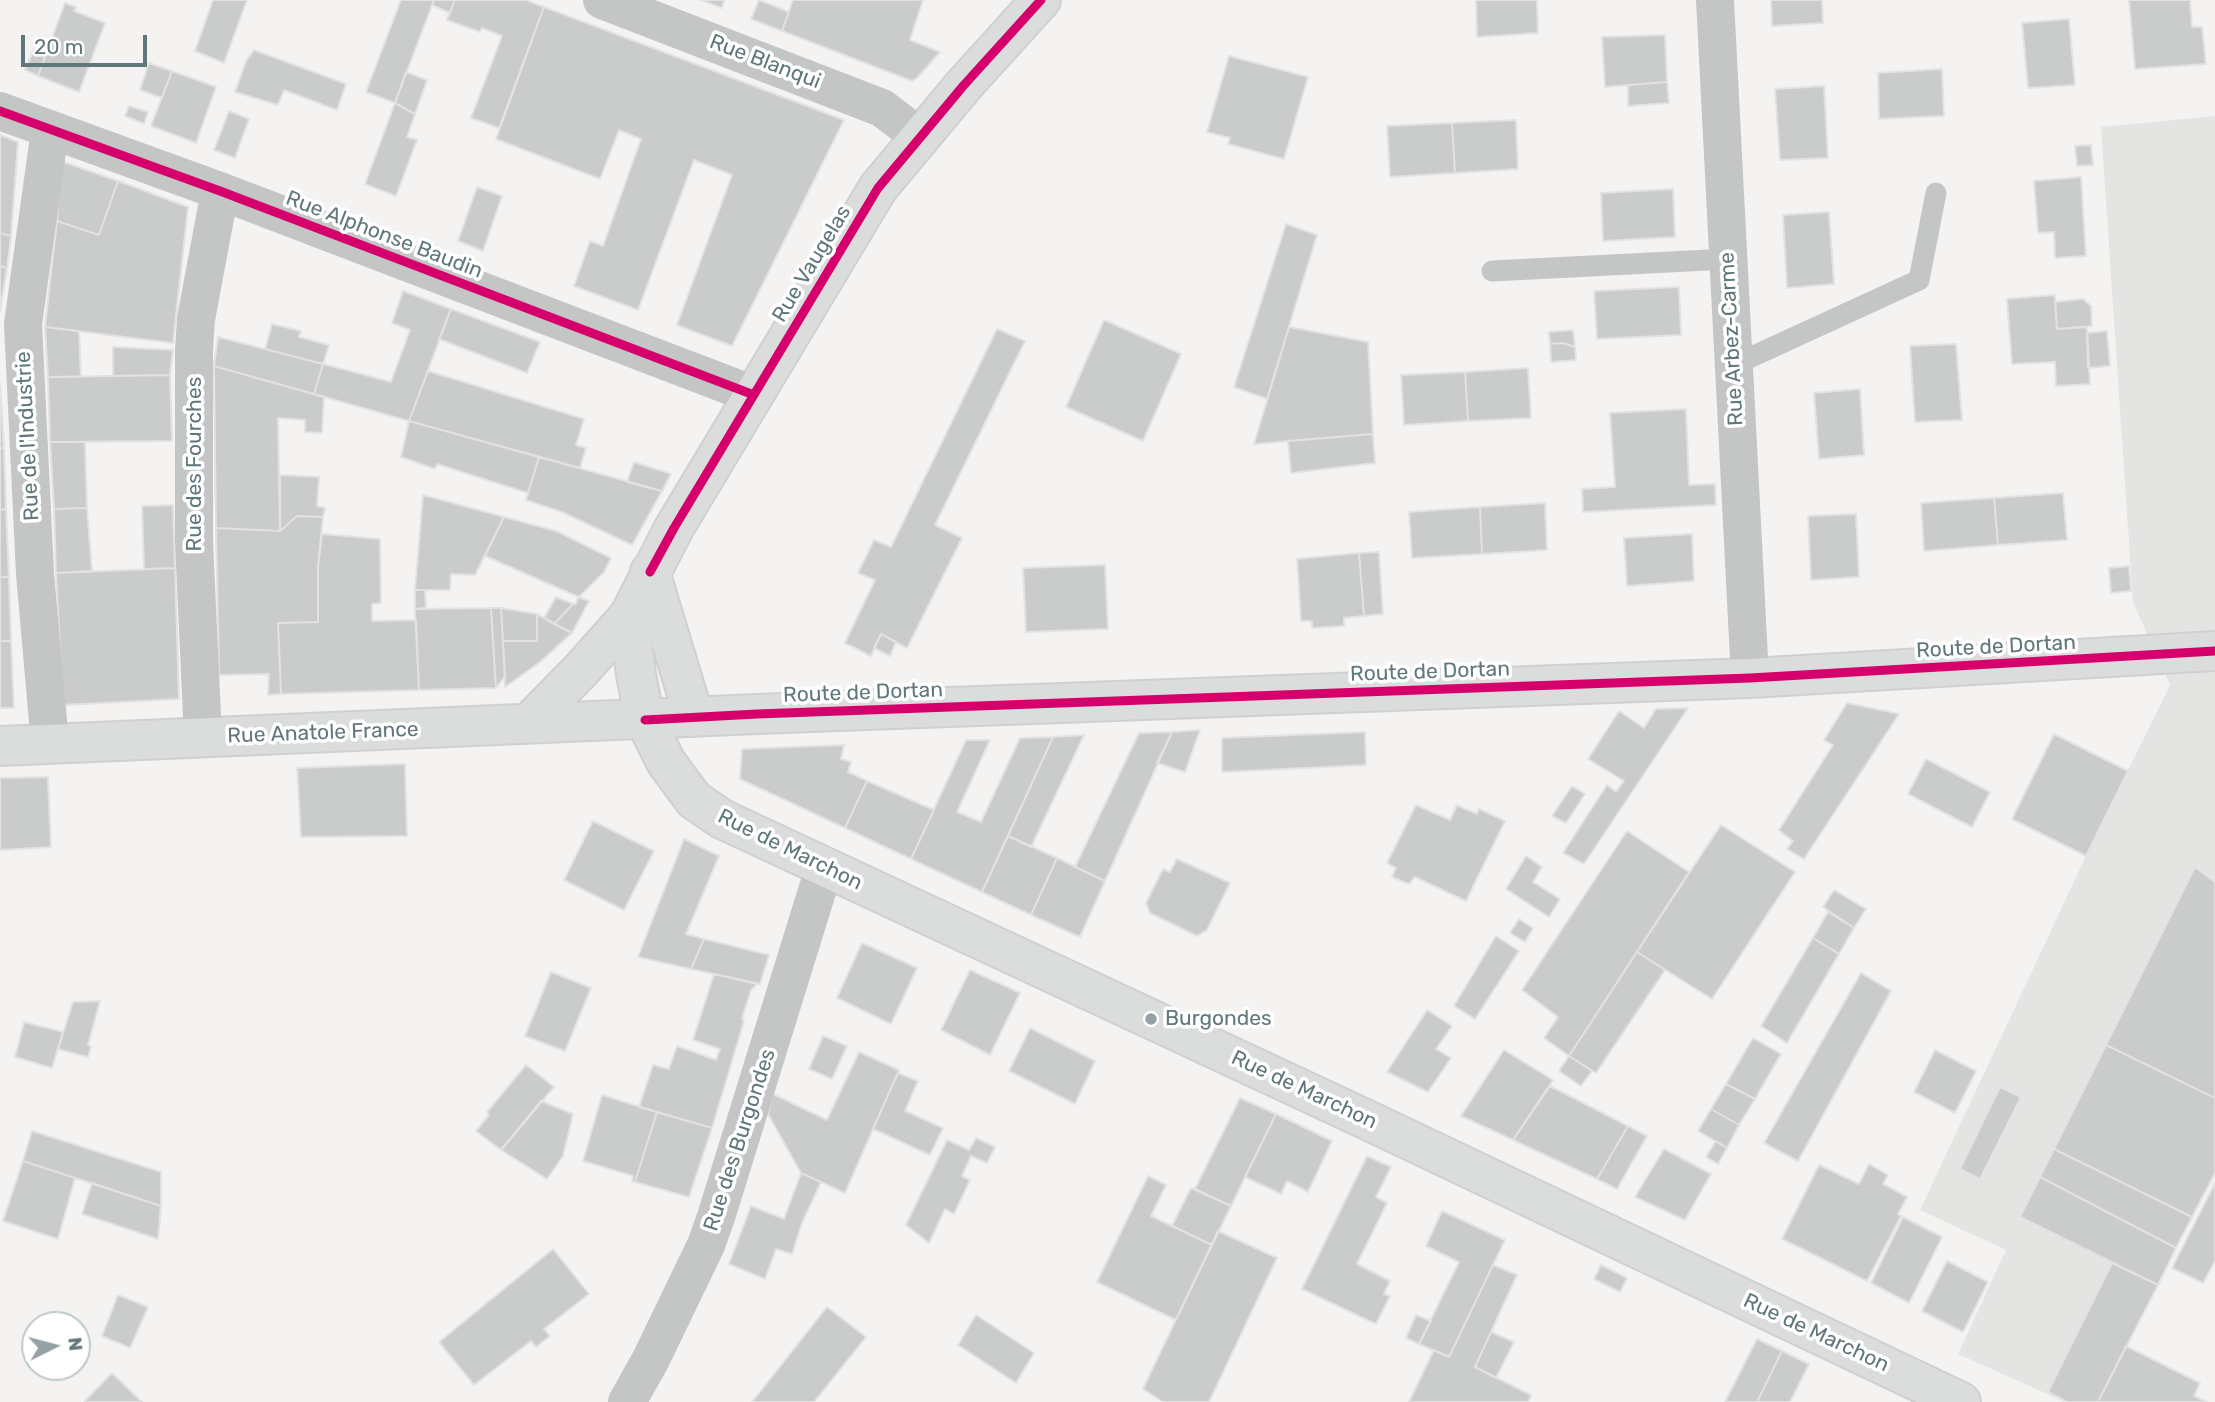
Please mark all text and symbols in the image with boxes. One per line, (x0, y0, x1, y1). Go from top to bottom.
scale bar (24, 21, 150, 65)
street label: Rue Blanqui (706, 29, 824, 95)
text: 20 m (34, 34, 83, 59)
street label: Rue Alphonse Baudin (282, 186, 486, 284)
street label: Rue Vaugelas (767, 201, 857, 327)
street label: Rue Arbez-Carme (1715, 252, 1749, 426)
street label: Rue de l'Industrie (11, 351, 45, 521)
street label: Rue des Fourches (182, 377, 208, 551)
street label: Route de Dortan (1916, 630, 2076, 664)
street label: Route de Dortan (1350, 657, 1510, 687)
street label: Route de Dortan (783, 678, 943, 708)
street label: Rue Anatole France (227, 717, 419, 749)
street label: Rue de Marchon (714, 804, 866, 896)
place label: Burgondes (1165, 1006, 1272, 1032)
marker: Burgondes (1143, 1011, 1159, 1027)
street label: Rue de Marchon (1227, 1045, 1381, 1135)
street label: Rue des Burgondes (699, 1046, 781, 1234)
street label: Rue de Marchon (1739, 1288, 1893, 1378)
north arrow (21, 1311, 91, 1381)
text: N (63, 1336, 88, 1352)

